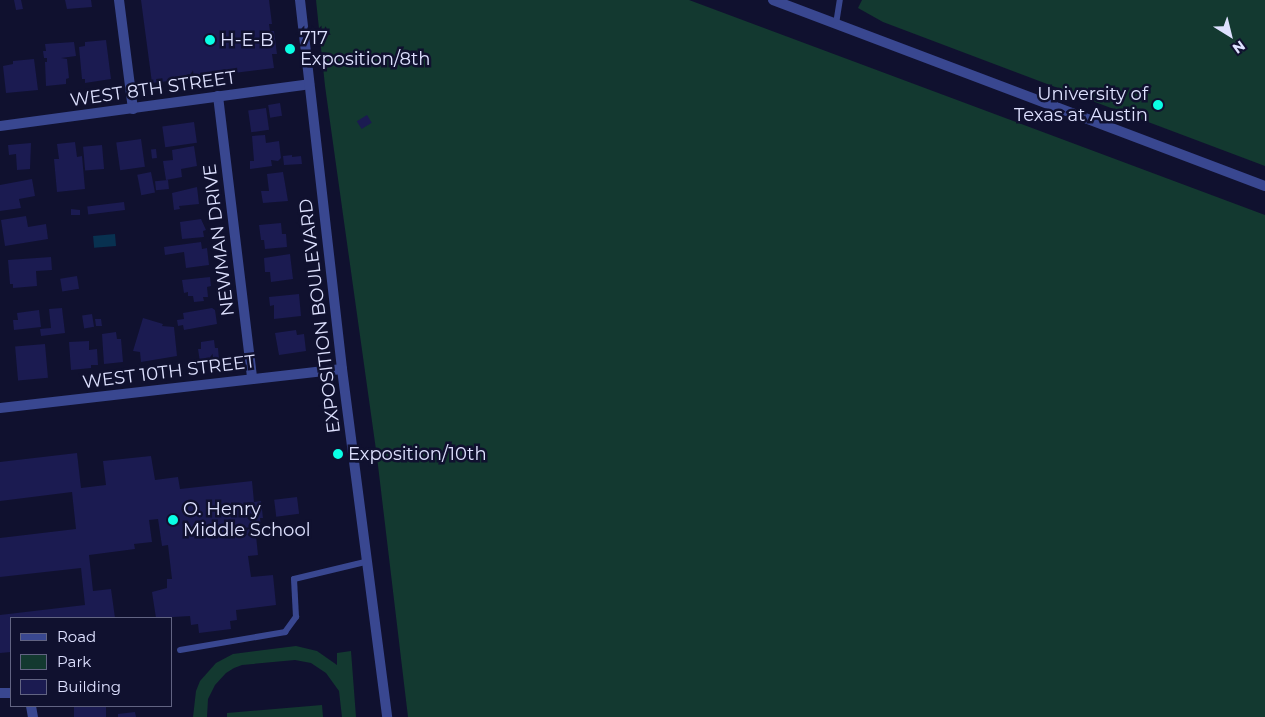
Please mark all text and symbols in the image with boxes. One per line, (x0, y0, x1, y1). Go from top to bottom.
north arrow (1205, 10, 1255, 60)
place label: 717 Exposition/8th (300, 28, 431, 70)
place label: H-E-B (220, 29, 274, 51)
marker: H-E-B (204, 34, 216, 46)
text: N (1229, 37, 1249, 58)
marker: 717 Exposition/8th (284, 43, 296, 55)
street label: WEST 8TH STREET (69, 67, 237, 111)
place label: University of Texas at Austin (1014, 84, 1148, 126)
marker: University of Texas at Austin (1152, 99, 1164, 111)
street label: NEWMAN DRIVE (199, 163, 239, 317)
street label: EXPOSITION BOULEVARD (295, 197, 345, 435)
street label: WEST 10TH STREET (81, 351, 257, 393)
place label: Exposition/10th (348, 443, 487, 465)
marker: Exposition/10th (332, 448, 344, 460)
place label: O. Henry Middle School (183, 499, 311, 542)
marker: O. Henry Middle School (167, 514, 179, 526)
legend (10, 617, 172, 707)
text: Road (57, 627, 96, 646)
text: Park (57, 652, 91, 671)
text: Building (57, 677, 121, 696)

